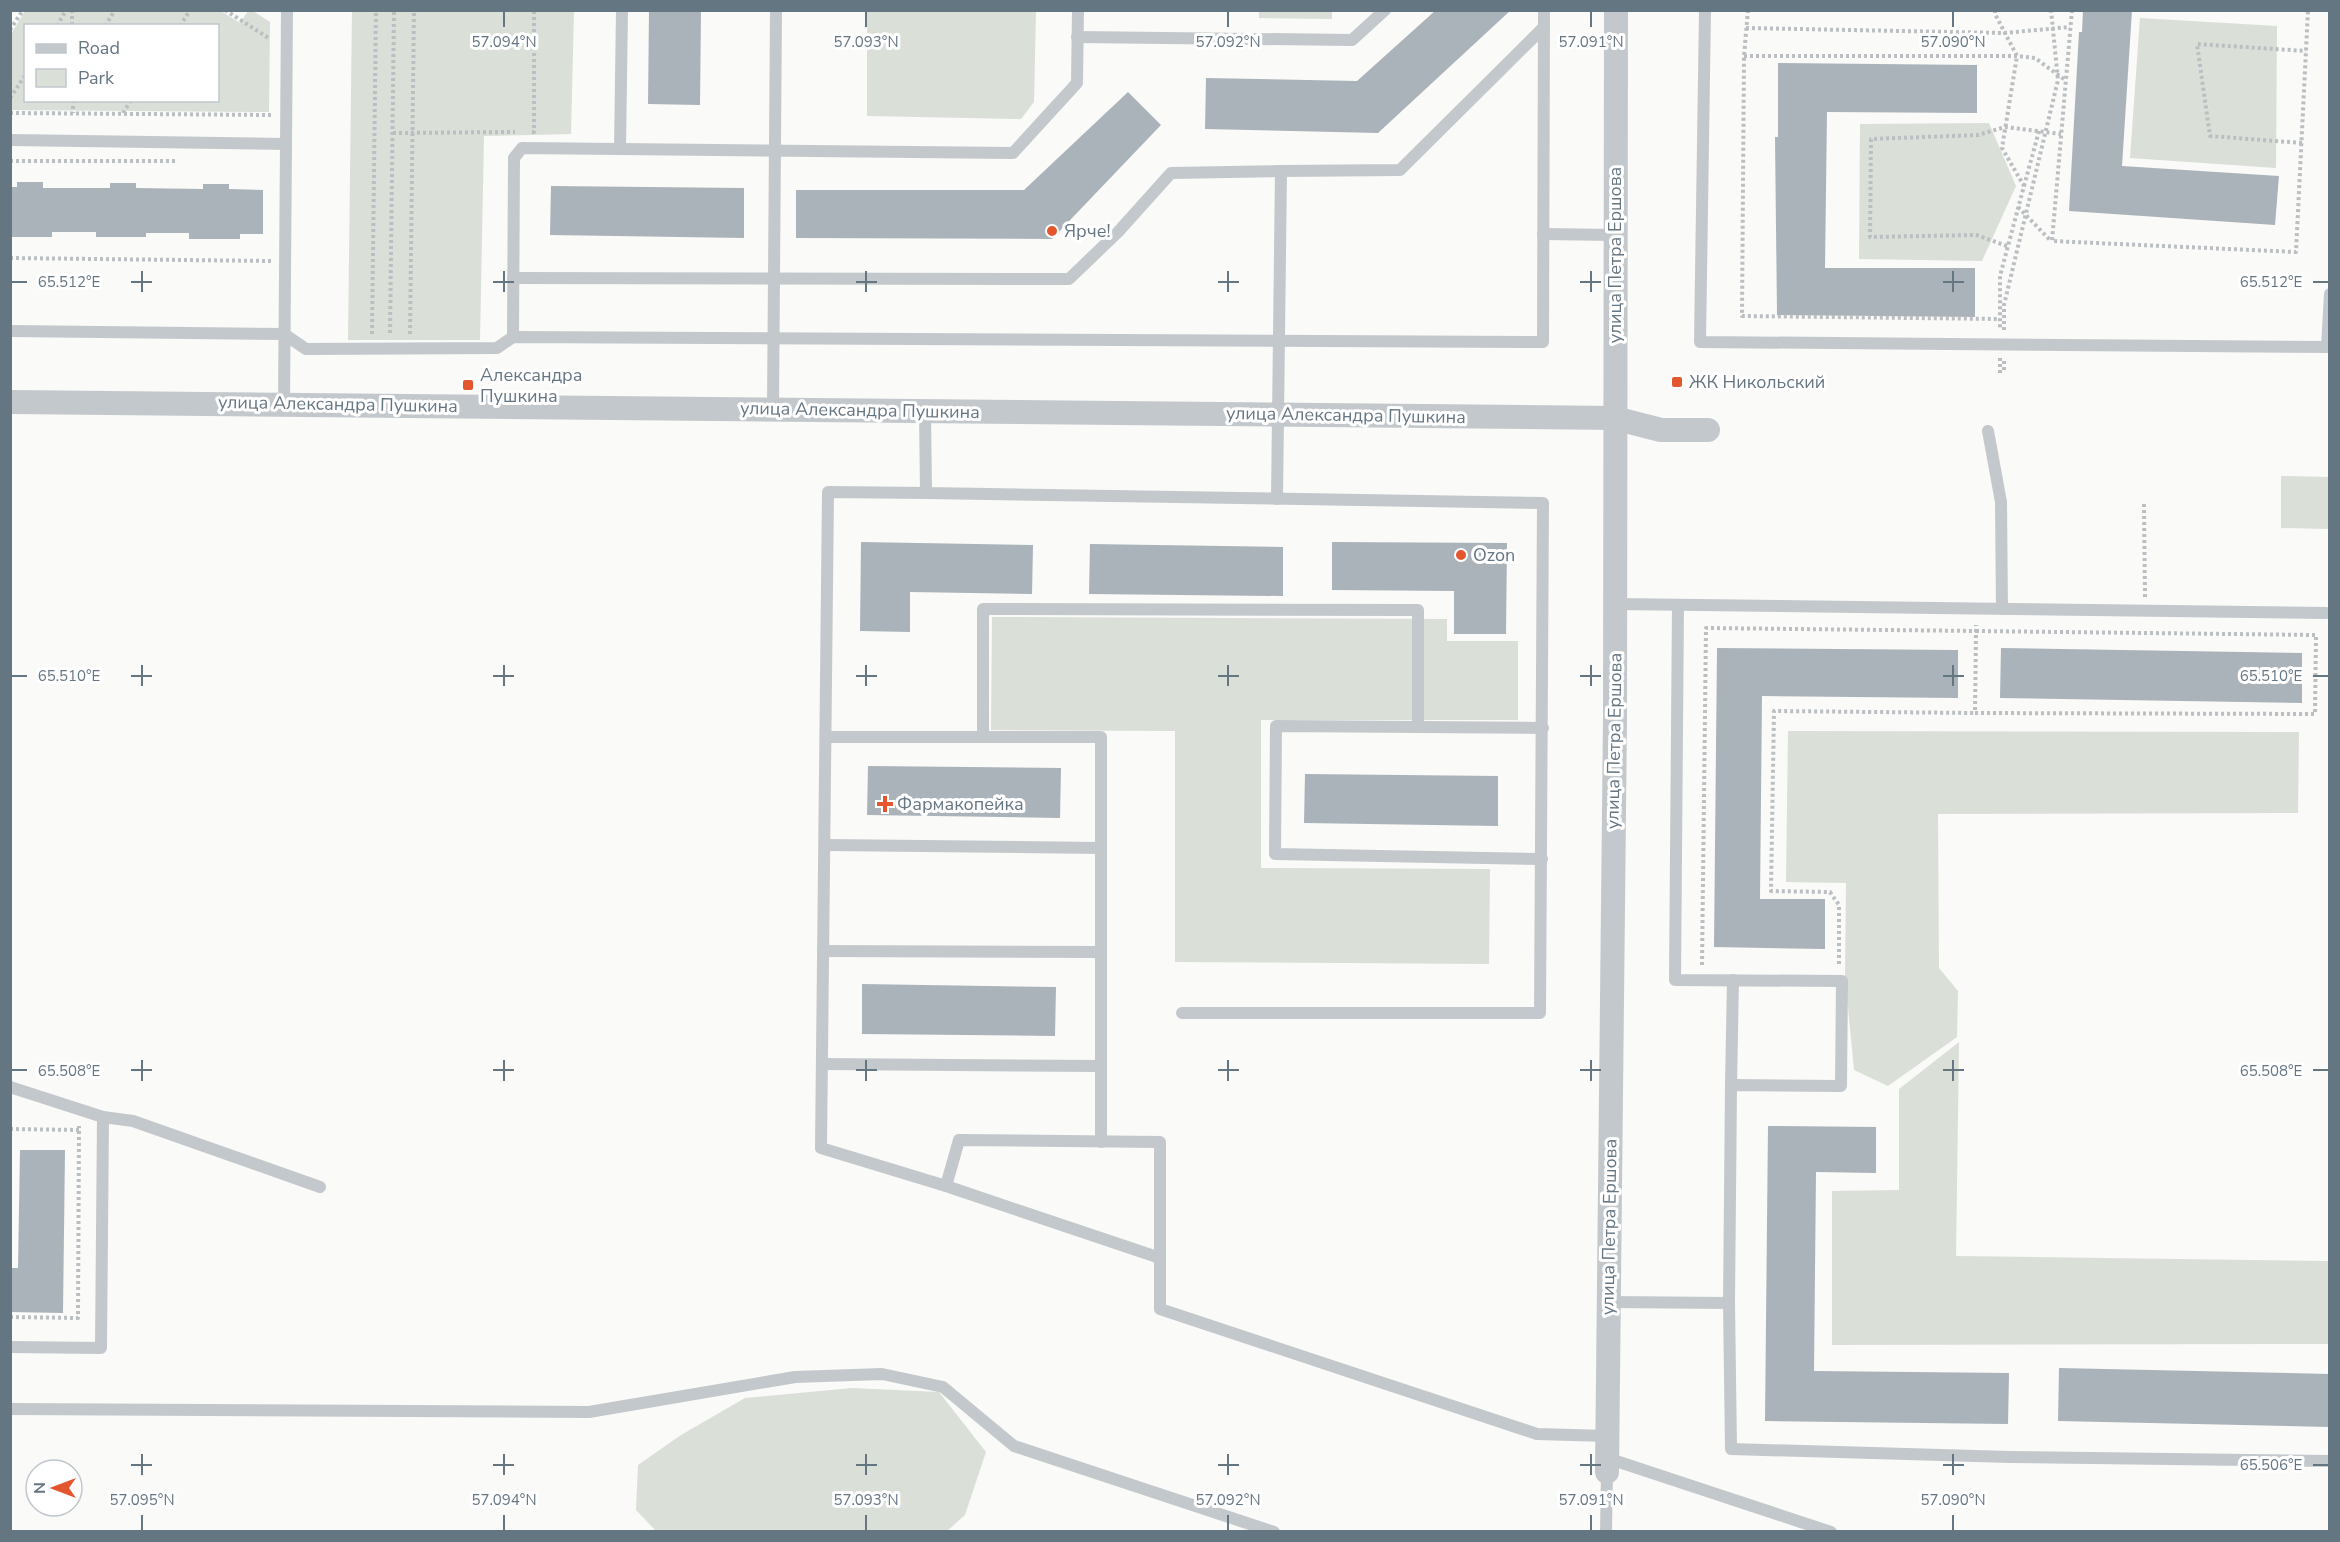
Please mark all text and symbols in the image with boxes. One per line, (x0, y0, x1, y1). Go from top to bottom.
legend (24, 24, 219, 102)
text: 57.094°N (471, 32, 537, 52)
text: 57.093°N (833, 32, 899, 52)
text: 57.092°N (1195, 32, 1261, 52)
text: 57.091°N (1558, 32, 1624, 52)
text: 57.090°N (1920, 32, 1986, 52)
text: Road (78, 36, 120, 60)
text: Park (78, 66, 115, 90)
street label: улица Петра Ершова (1603, 167, 1627, 343)
place label: Ярче! (1064, 219, 1111, 243)
marker: Ярче! (1045, 224, 1059, 238)
text: 65.512°E (38, 272, 100, 292)
text: 65.512°E (2240, 272, 2302, 292)
place label: Александра Пушкина (480, 363, 583, 408)
place label: ЖК Никольский (1689, 370, 1825, 394)
marker: ЖК Никольский (1670, 375, 1684, 389)
marker: Александра Пушкина (461, 378, 475, 392)
street label: улица Александра Пушкина (218, 390, 458, 418)
street label: улица Александра Пушкина (740, 396, 980, 424)
street label: улица Александра Пушкина (1226, 401, 1466, 429)
place label: Ozon (1473, 543, 1515, 567)
marker: Ozon (1454, 548, 1468, 562)
street label: улица Петра Ершова (1600, 653, 1628, 829)
text: 65.510°E (38, 666, 100, 686)
text: 65.510°E (2240, 666, 2302, 686)
place label: Фармакопейка (897, 792, 1024, 816)
marker: Фармакопейка (878, 797, 892, 811)
text: 65.508°E (38, 1061, 100, 1081)
text: 65.508°E (2240, 1061, 2302, 1081)
street label: улица Петра Ершова (1595, 1139, 1623, 1315)
text: 65.506°E (2240, 1455, 2302, 1475)
north arrow (24, 1458, 84, 1518)
text: N (29, 1482, 51, 1494)
text: 57.095°N (109, 1490, 175, 1510)
text: 57.094°N (471, 1490, 537, 1510)
text: 57.093°N (833, 1490, 899, 1510)
text: 57.092°N (1195, 1490, 1261, 1510)
text: 57.091°N (1558, 1490, 1624, 1510)
text: 57.090°N (1920, 1490, 1986, 1510)

